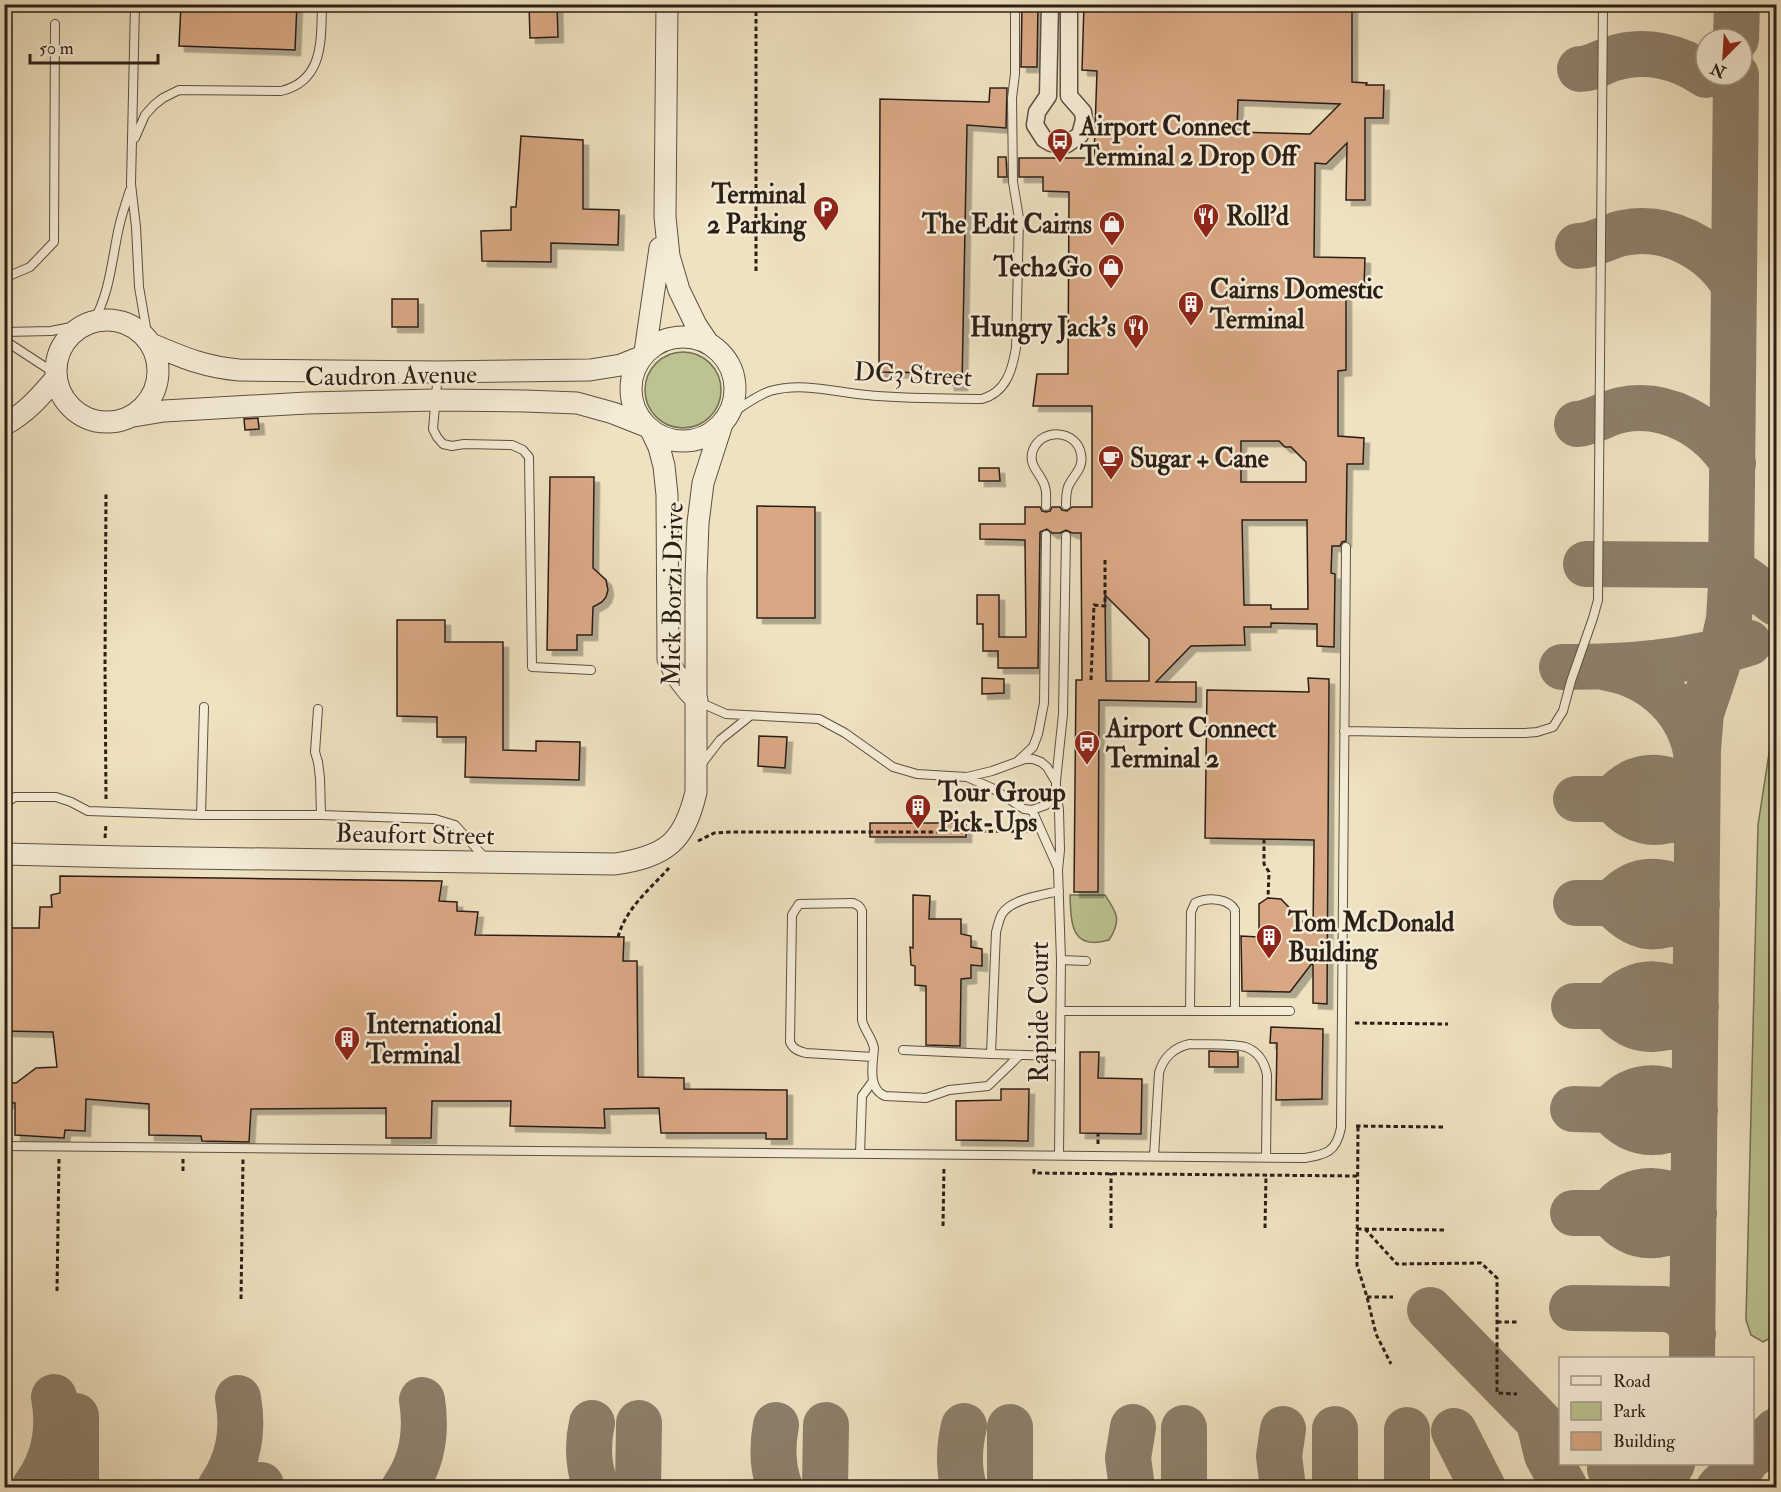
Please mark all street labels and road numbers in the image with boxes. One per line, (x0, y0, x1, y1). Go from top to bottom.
street label: DC3 Street (853, 356, 973, 394)
street label: Caudron Avenue (305, 358, 477, 393)
street label: Mick Borzi Drive (655, 502, 691, 686)
street label: Beaufort Street (335, 818, 495, 852)
street label: Rapide Court (1024, 941, 1057, 1083)

